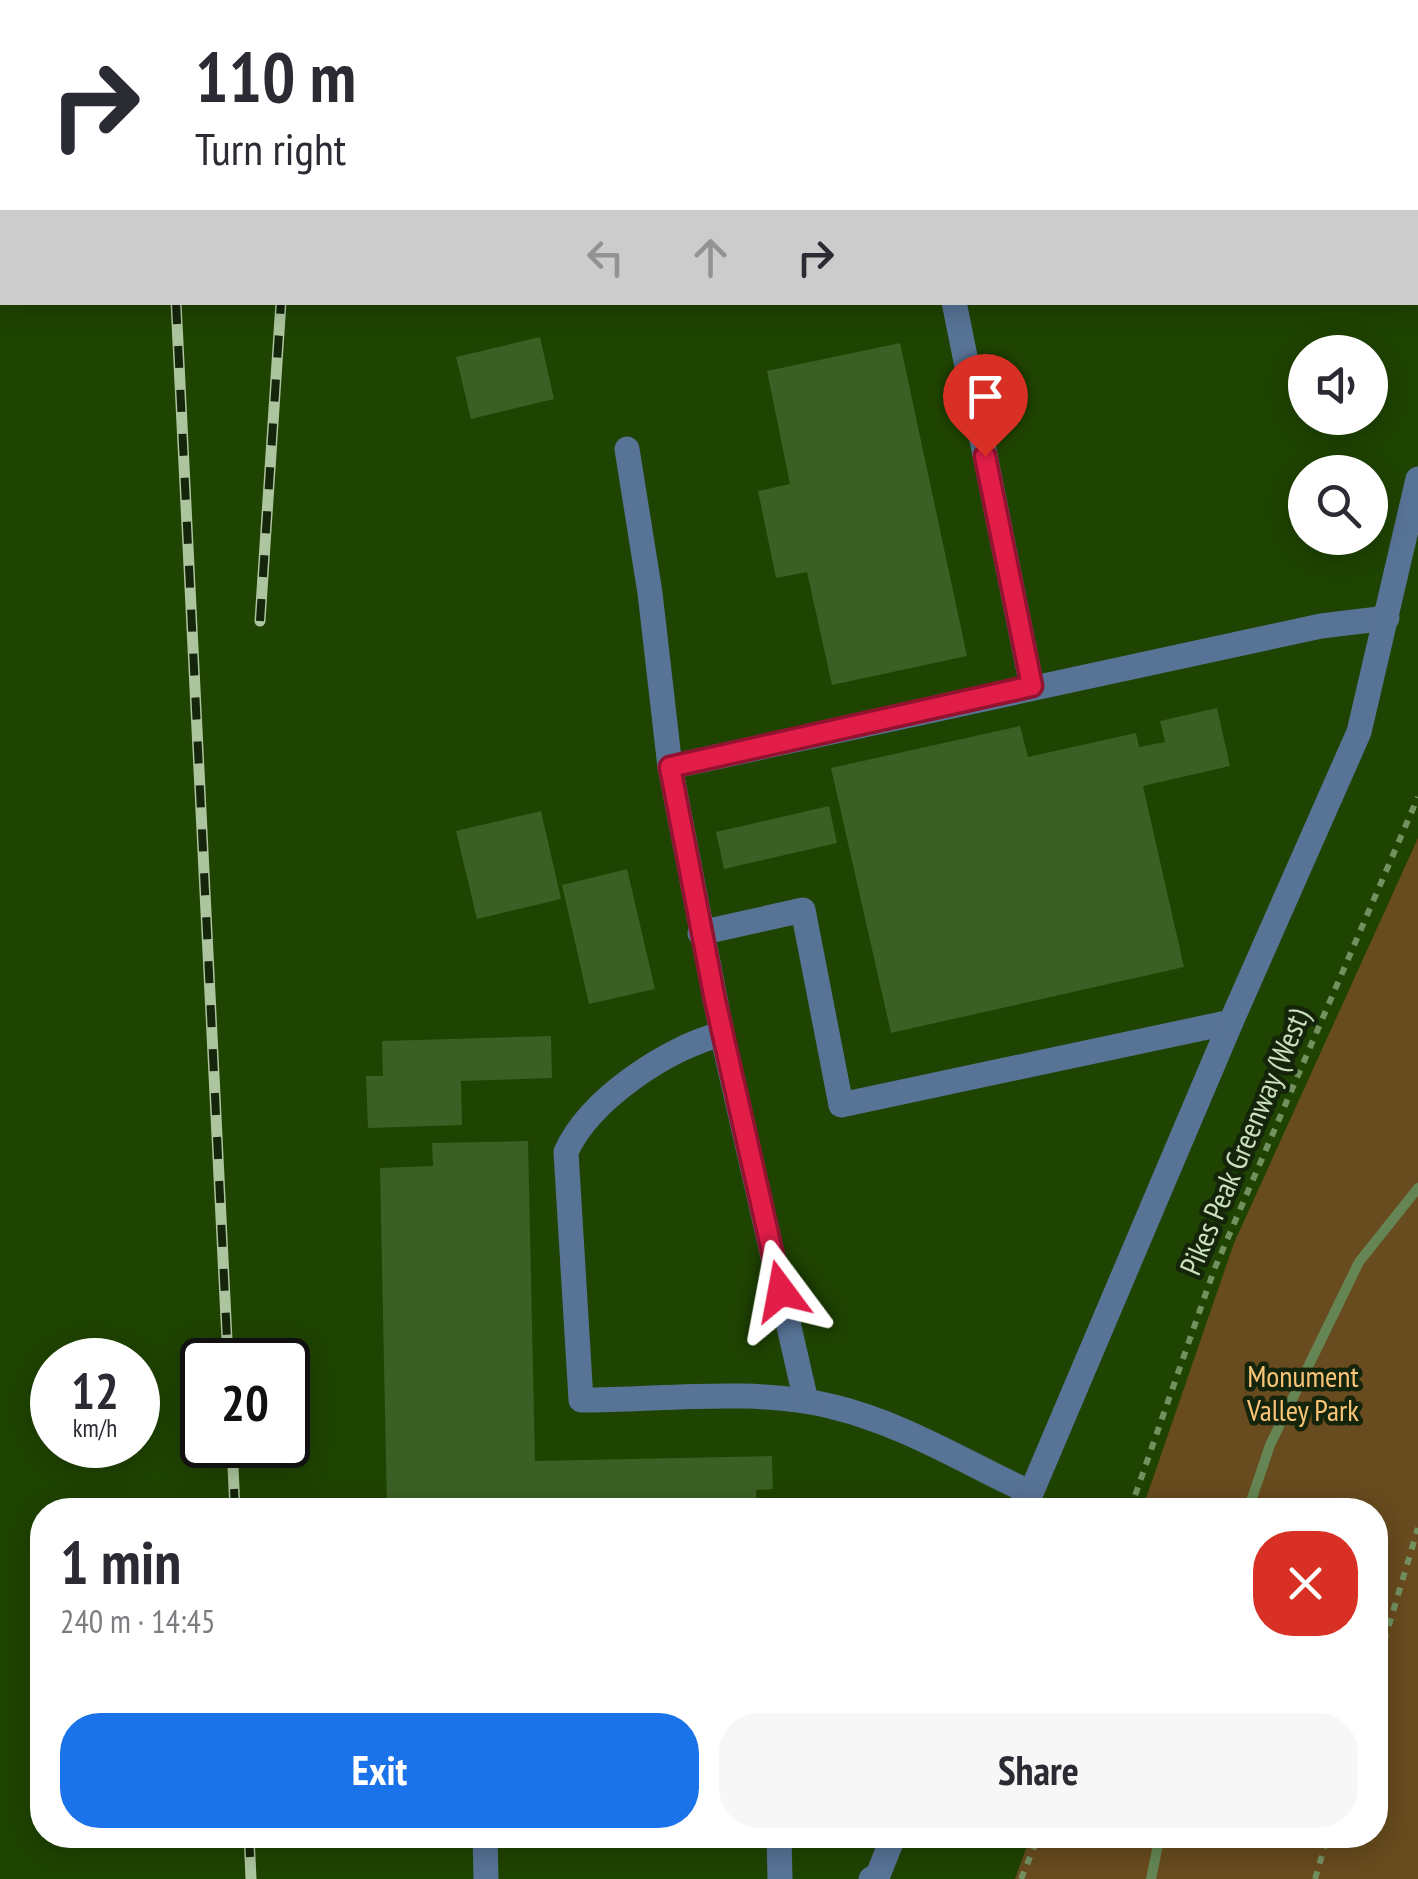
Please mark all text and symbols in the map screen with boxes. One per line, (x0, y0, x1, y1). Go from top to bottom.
text: 110 m (195, 31, 356, 121)
icon: right (30, 40, 160, 170)
text: Turn right (195, 119, 346, 177)
icon: left (578, 230, 633, 285)
icon: ahead (683, 230, 738, 285)
icon: right (788, 230, 843, 285)
map controls (1288, 335, 1388, 555)
button: sound (1288, 335, 1388, 435)
pin (943, 354, 1028, 457)
icon: arrive (958, 369, 1013, 424)
button: search (1288, 455, 1388, 555)
street label: Pikes Peak Greenway (West) (1170, 1002, 1317, 1280)
position arrow (729, 1239, 833, 1343)
speed limit sign: 20 (180, 1338, 310, 1468)
park label: Monument Valley Park (1246, 1356, 1360, 1429)
text: 12 (71, 1358, 119, 1423)
text: km/h (73, 1412, 117, 1444)
text: 1 min (60, 1523, 181, 1601)
button: close (1253, 1531, 1358, 1636)
text: 240 m · 14:45 (60, 1600, 215, 1642)
button: Exit (60, 1713, 699, 1828)
button: Share (719, 1713, 1358, 1828)

